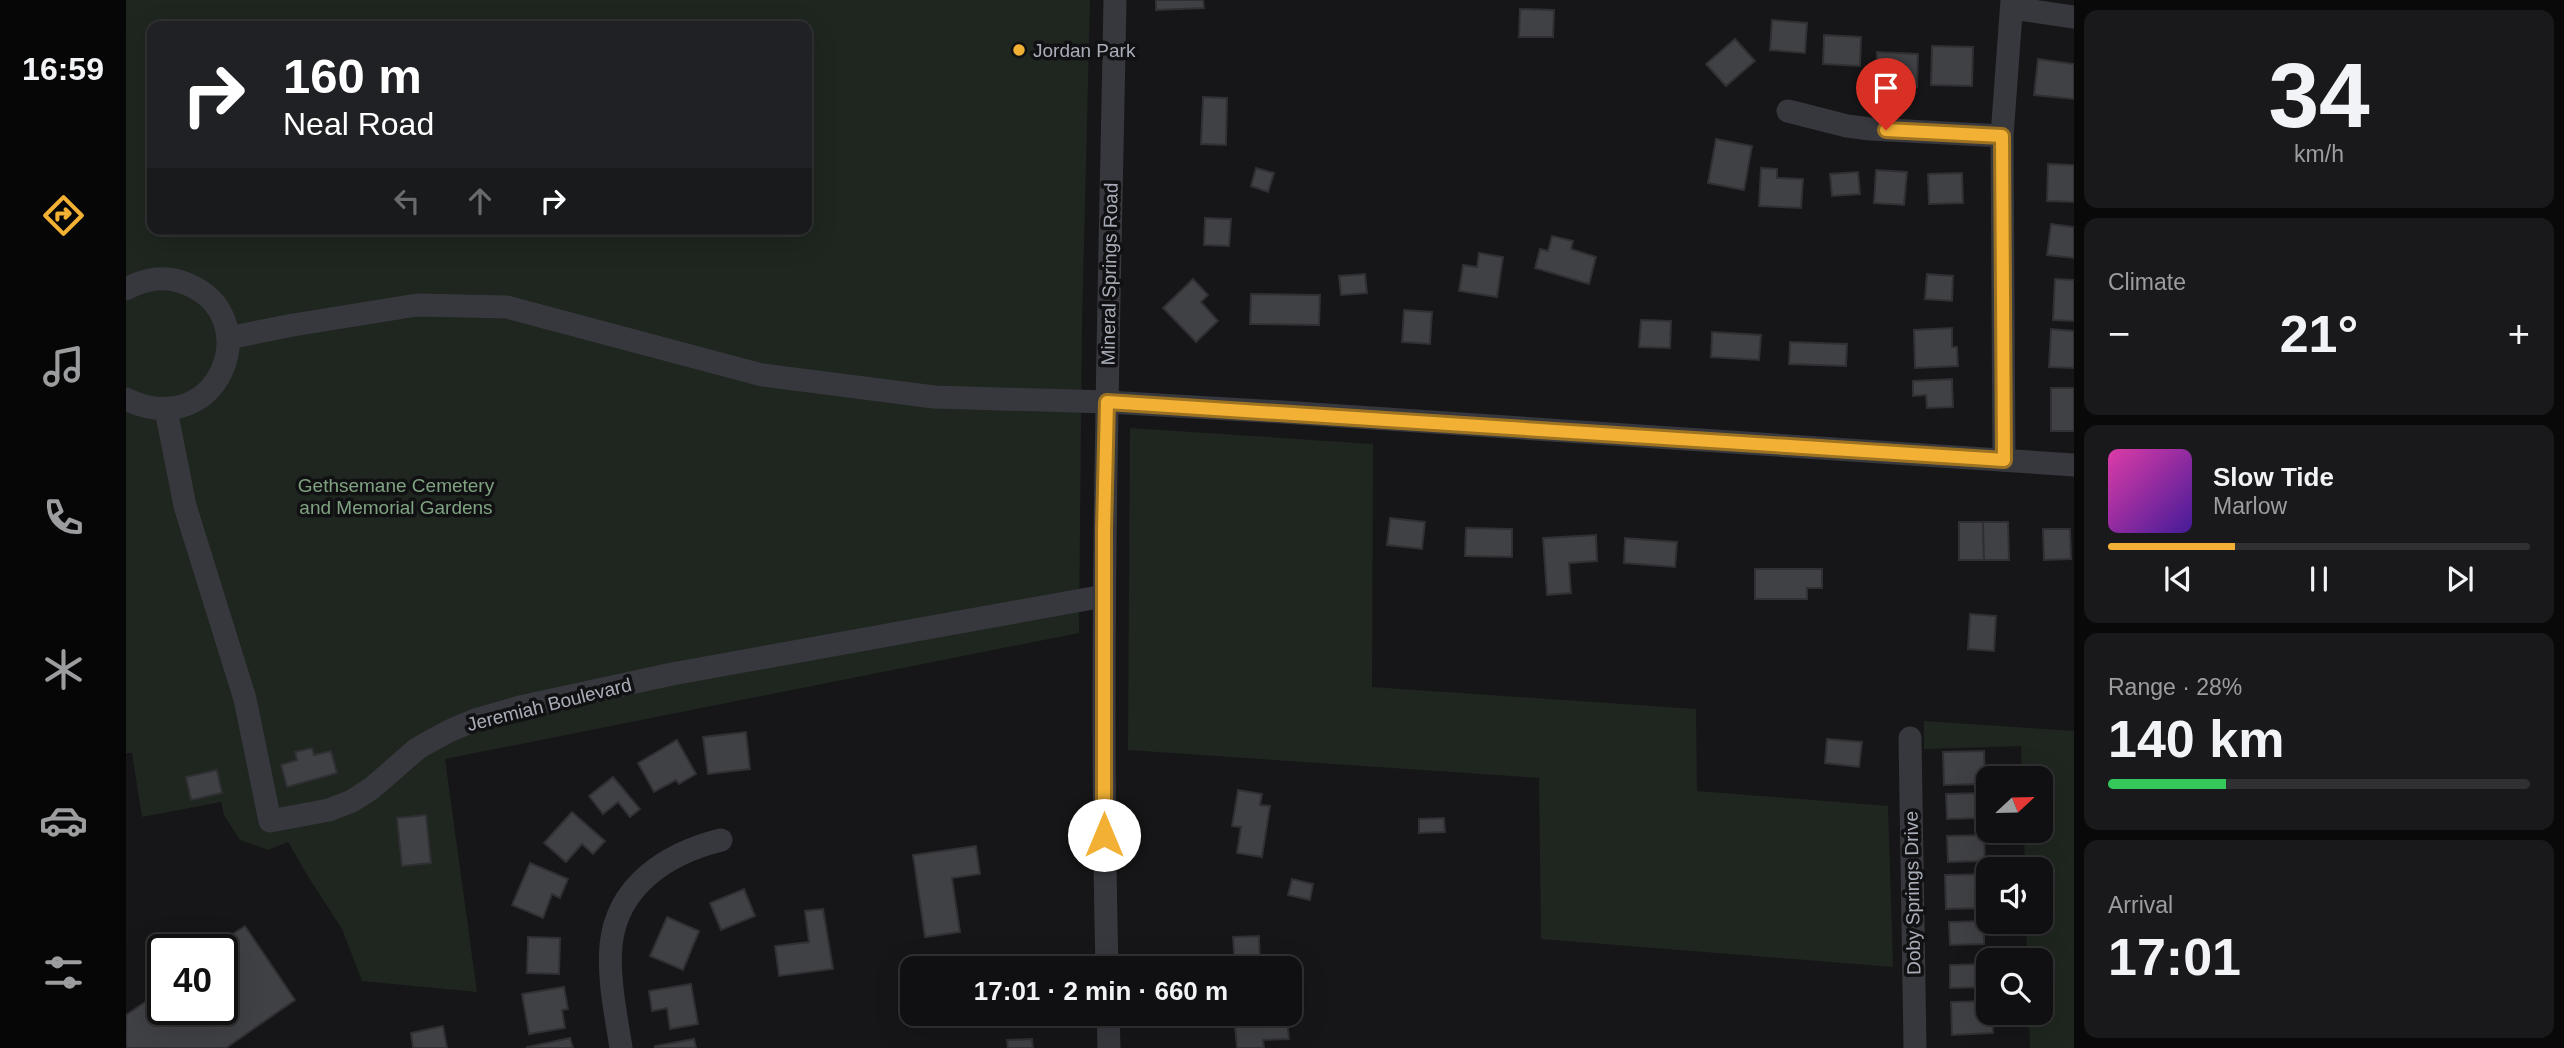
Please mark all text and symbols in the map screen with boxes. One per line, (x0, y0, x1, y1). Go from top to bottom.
place label: Jordan Park (1033, 40, 1136, 61)
marker: Jordan Park (1011, 42, 1027, 58)
text: 34 (2268, 45, 2370, 146)
icon: right (168, 49, 259, 140)
text: 160 m (283, 49, 422, 103)
text: 16:59 (22, 51, 104, 87)
pin (1856, 58, 1916, 130)
icon: arrive (1867, 69, 1905, 107)
text: Neal Road (283, 106, 434, 142)
text: km/h (2294, 141, 2344, 167)
icon: left (388, 182, 426, 220)
icon: ahead (461, 182, 499, 220)
icon: right (534, 182, 572, 220)
street label: Mineral Springs Road (1097, 182, 1122, 366)
icon: directions (39, 191, 88, 240)
text: Climate (2108, 269, 2186, 295)
text: 21° (2280, 305, 2358, 363)
text: − (2108, 313, 2130, 355)
text: + (2508, 313, 2530, 355)
icon: music (39, 342, 88, 391)
text: Slow Tide (2213, 462, 2334, 492)
park label: Gethsemane Cemetery and Memorial Gardens (298, 475, 495, 518)
icon: phone (39, 493, 88, 542)
text: Marlow (2213, 493, 2287, 519)
icon: previous (2159, 560, 2197, 598)
icon: pause (2300, 560, 2338, 598)
icon: next (2441, 560, 2479, 598)
icon: climate (39, 645, 88, 694)
street label: Jeremiah Boulevard (465, 674, 634, 735)
text: Range · 28% (2108, 674, 2242, 700)
text: 140 km (2108, 710, 2284, 768)
north arrow (1976, 766, 2053, 844)
map controls (1976, 766, 2053, 1025)
icon: car (39, 796, 88, 845)
position arrow (1067, 798, 1141, 872)
street label: Doby Springs Drive (1901, 811, 1924, 975)
button: sound (1976, 857, 2053, 934)
text: Arrival (2108, 892, 2173, 918)
text: 17:01 (2108, 928, 2241, 986)
speed limit sign: 40 (147, 934, 238, 1025)
icon: filters (39, 948, 88, 997)
button: search (1976, 948, 2053, 1025)
text: 17:01 · 2 min · 660 m (974, 976, 1228, 1006)

